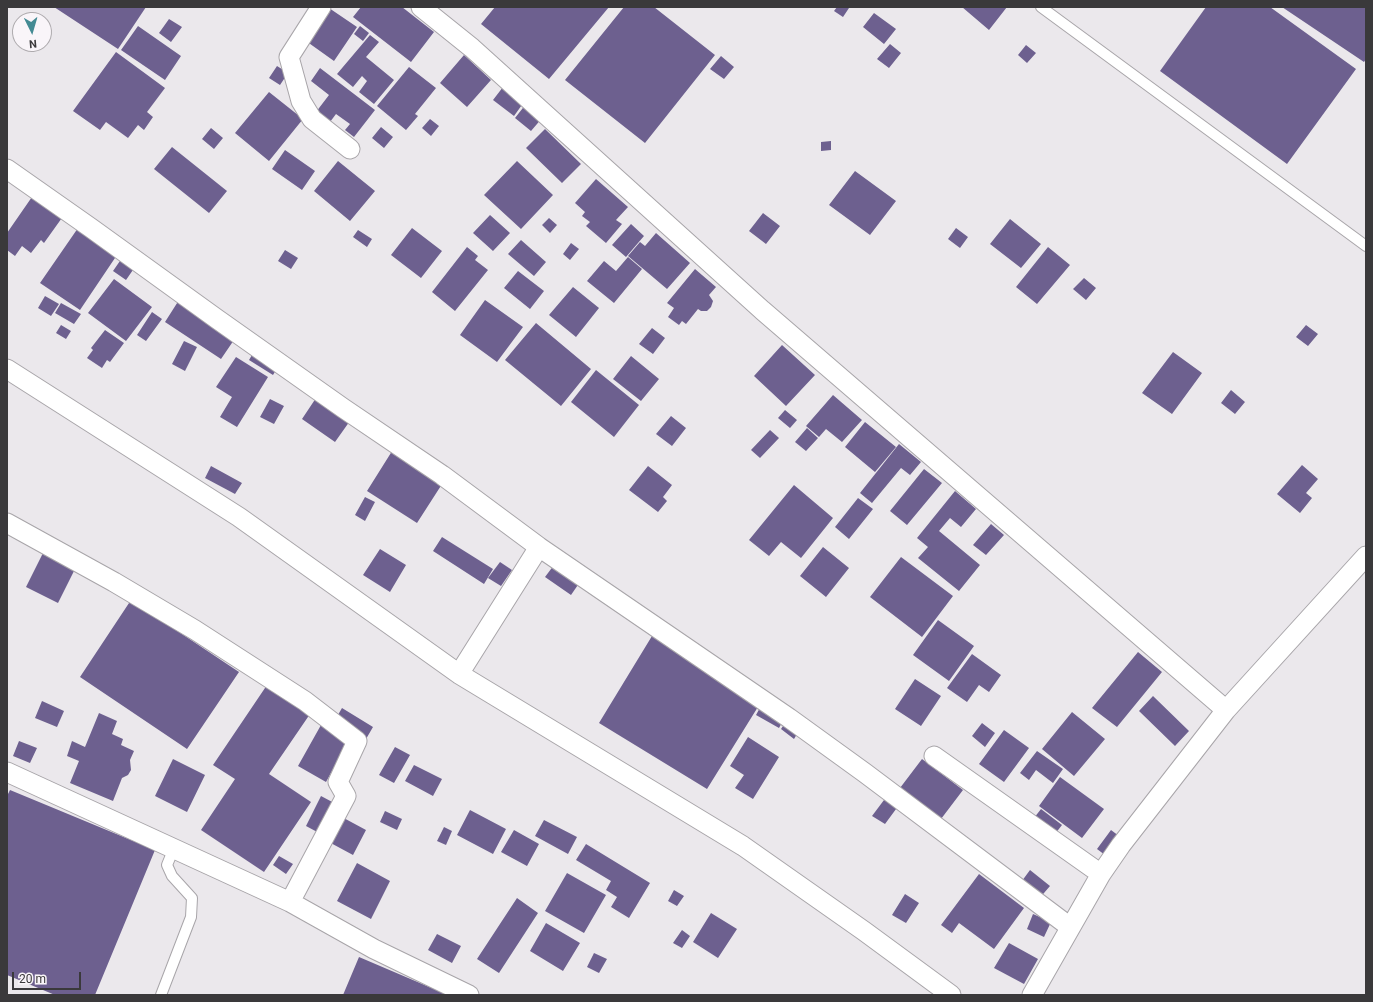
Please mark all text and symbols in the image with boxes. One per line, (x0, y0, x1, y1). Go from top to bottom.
north arrow (12, 12, 52, 52)
text: N (29, 37, 37, 50)
scale bar (14, 964, 83, 990)
text: 20 m (19, 972, 46, 986)

